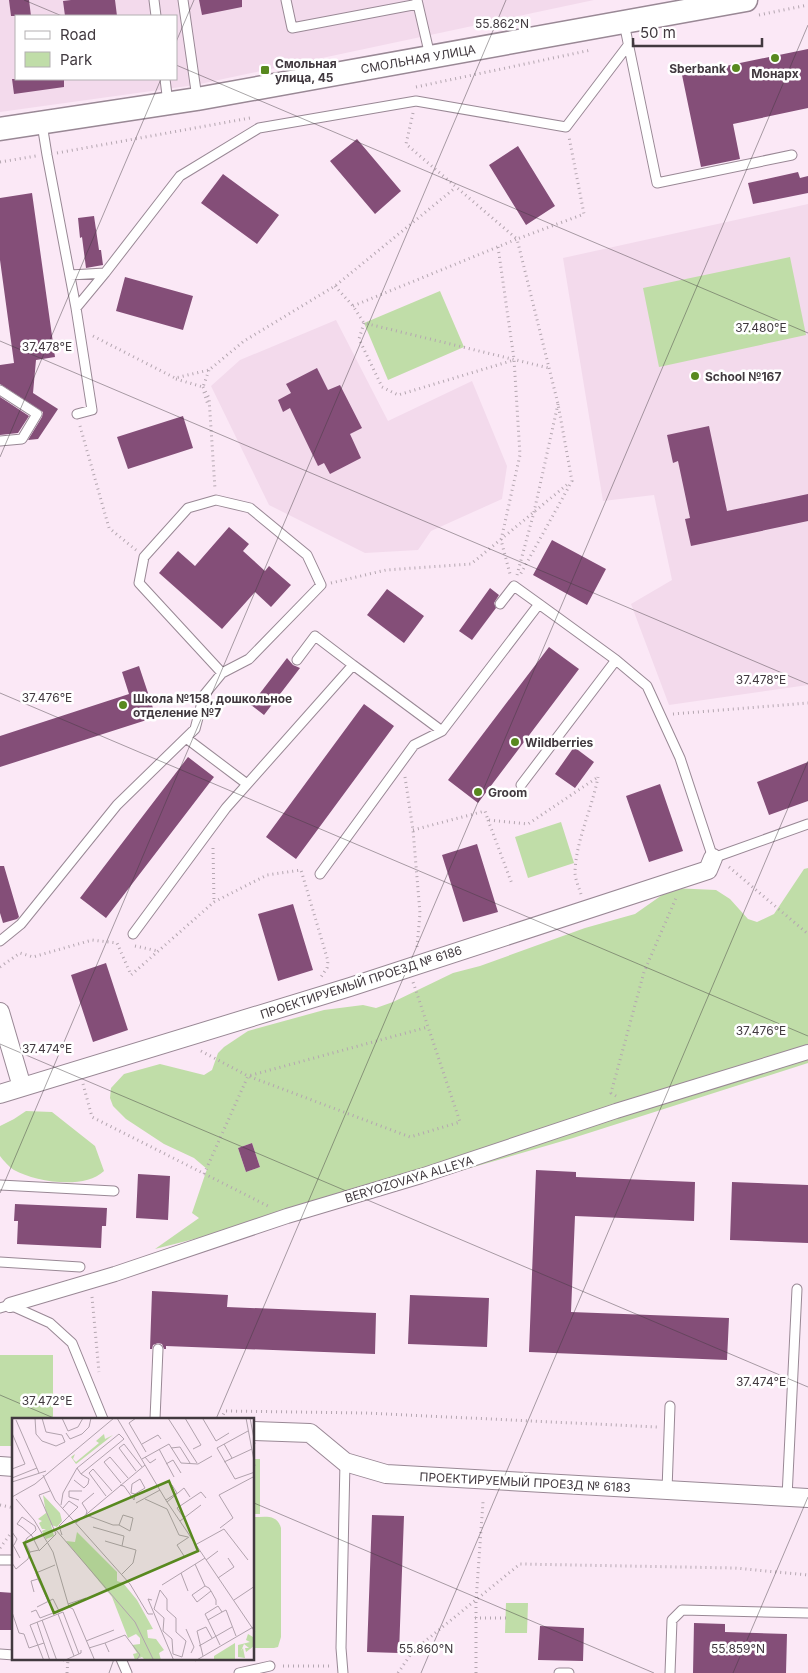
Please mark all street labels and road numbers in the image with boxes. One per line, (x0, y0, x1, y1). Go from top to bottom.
street label: СМОЛЬНАЯ УЛИЦА (359, 42, 477, 76)
street label: ПРОЕКТИРУЕМЫЙ ПРОЕЗД № 6186 (258, 942, 464, 1022)
street label: BERYOZOVAYA ALLEYA (343, 1152, 475, 1206)
street label: ПРОЕКТИРУЕМЫЙ ПРОЕЗД № 6183 (419, 1469, 631, 1495)

